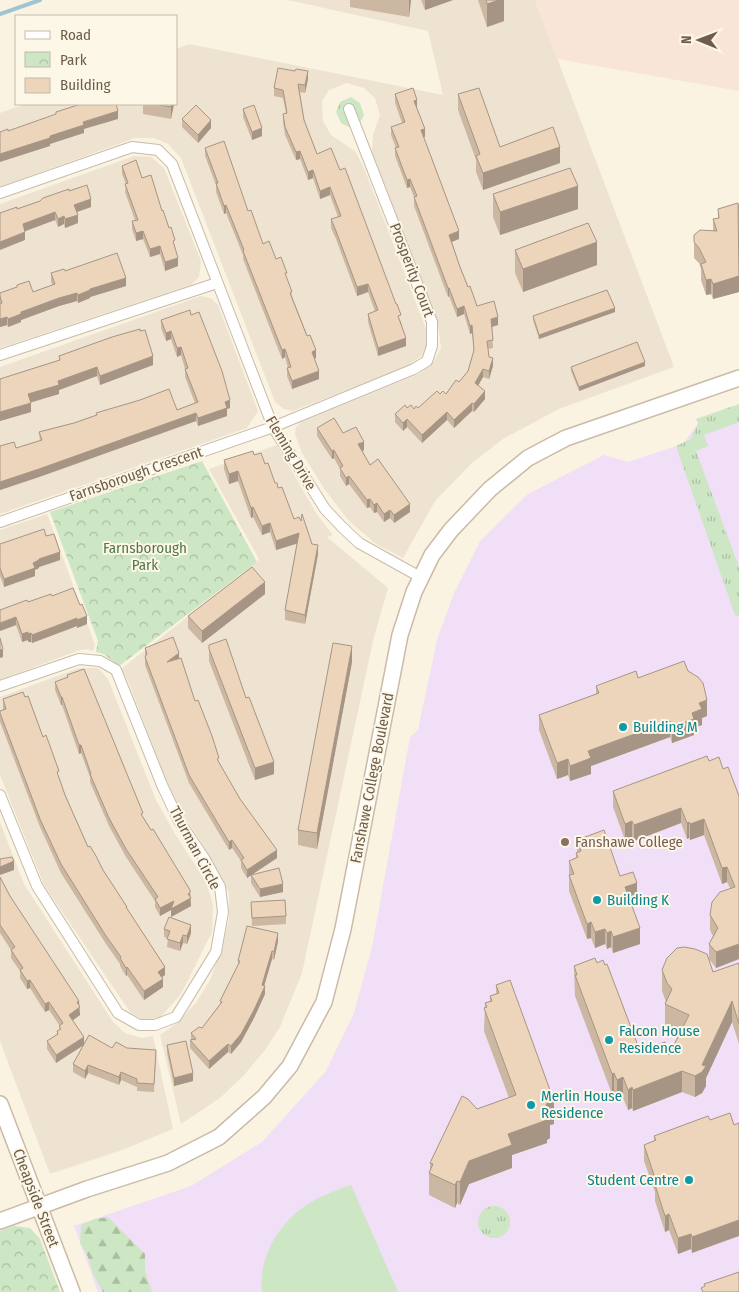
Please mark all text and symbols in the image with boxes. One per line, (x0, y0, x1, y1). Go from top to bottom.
legend (15, 15, 178, 105)
north arrow (674, 15, 724, 65)
text: Road (60, 26, 91, 44)
text: N (678, 35, 695, 44)
text: Park (60, 51, 87, 69)
text: Building (60, 76, 111, 94)
street label: Prosperity Court (386, 220, 438, 320)
street label: Fleming Drive (262, 413, 320, 493)
street label: Farnsborough Crescent (67, 443, 205, 505)
park label: Farnsborough Park (103, 539, 187, 574)
street label: Fanshawe College Boulevard (347, 691, 397, 865)
place label: Building M (633, 718, 698, 736)
marker: Building M (617, 721, 629, 733)
street label: Thurman Circle (165, 803, 225, 893)
place label: Fanshawe College (575, 833, 683, 851)
marker: Fanshawe College (559, 836, 571, 848)
place label: Building K (607, 891, 669, 909)
marker: Building K (591, 894, 603, 906)
place label: Falcon House Residence (619, 1022, 700, 1057)
marker: Falcon House Residence (603, 1034, 615, 1046)
place label: Merlin House Residence (541, 1087, 622, 1122)
marker: Merlin House Residence (525, 1099, 537, 1111)
street label: Cheapside Street (9, 1146, 63, 1250)
place label: Student Centre (587, 1171, 679, 1189)
marker: Student Centre (683, 1174, 695, 1186)

